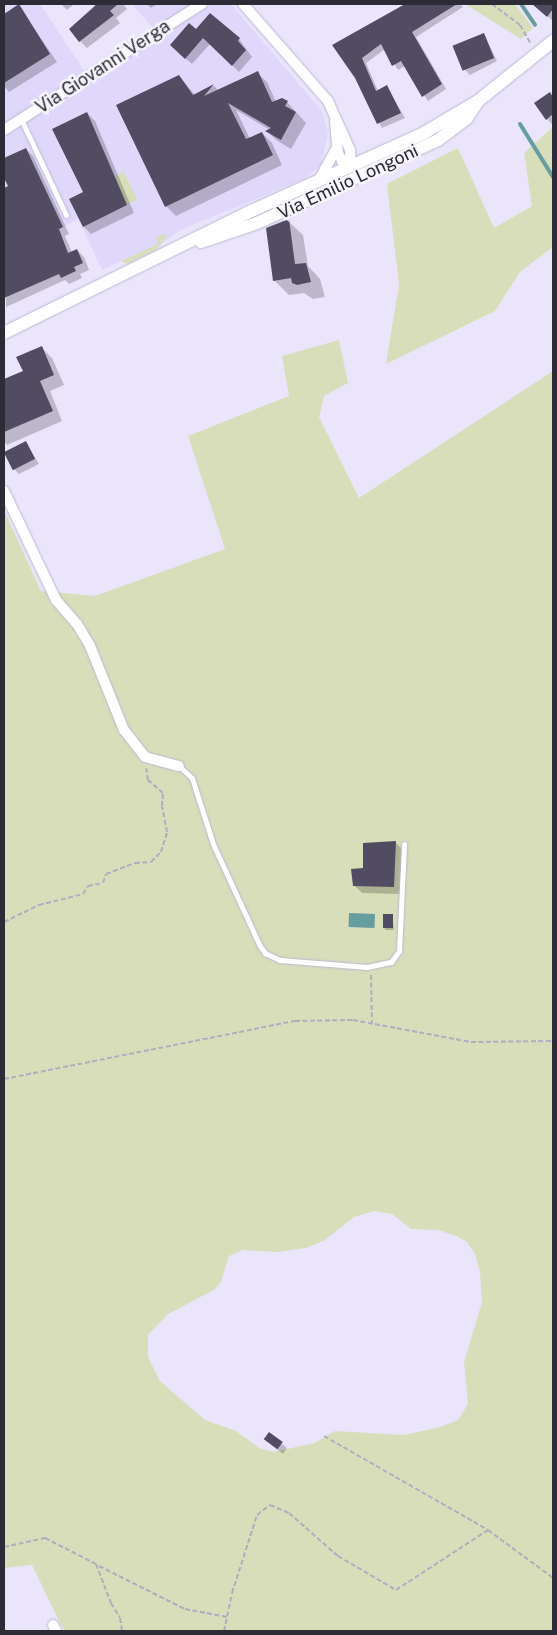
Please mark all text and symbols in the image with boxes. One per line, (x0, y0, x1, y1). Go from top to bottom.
street label: Via Giovanni Verga (32, 15, 174, 119)
street label: Via Emilio Longoni (274, 140, 422, 224)

